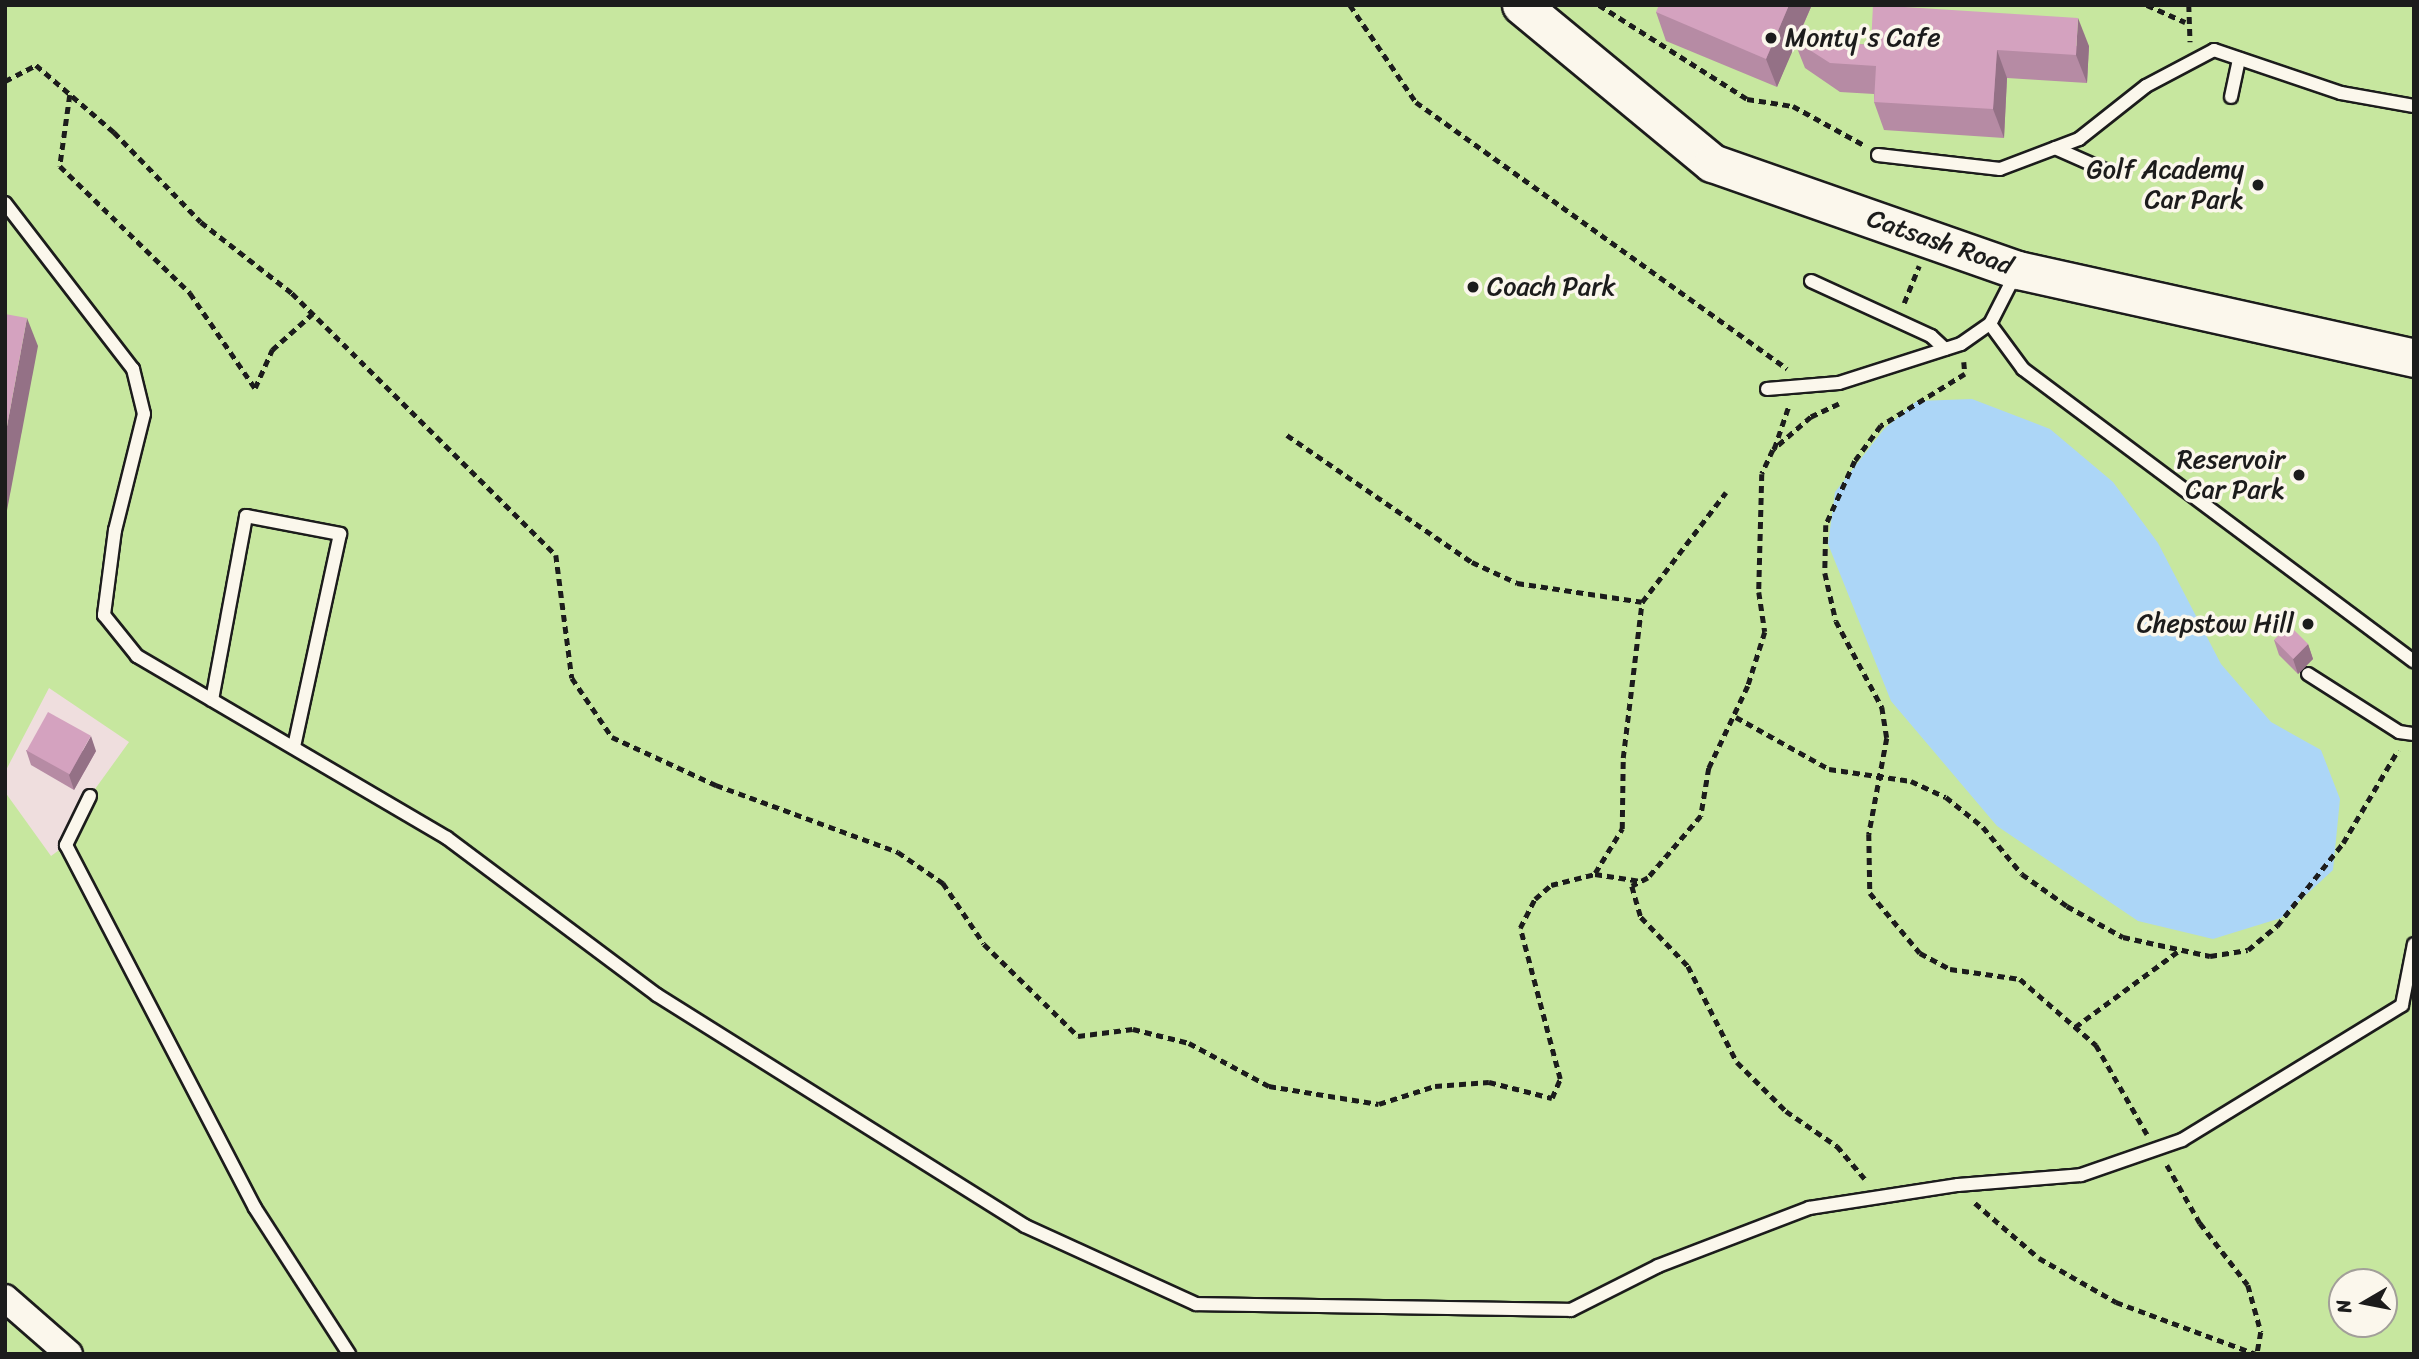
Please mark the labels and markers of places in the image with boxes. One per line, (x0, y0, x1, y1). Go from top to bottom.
place label: Monty's Cafe (1785, 22, 1941, 54)
marker: Monty's Cafe (1763, 30, 1779, 46)
place label: Golf Academy Car Park (2086, 154, 2244, 216)
marker: Golf Academy Car Park (2250, 177, 2266, 193)
place label: Coach Park (1487, 271, 1616, 303)
marker: Coach Park (1465, 279, 1481, 295)
place label: Reservoir Car Park (2177, 444, 2285, 505)
marker: Reservoir Car Park (2291, 467, 2307, 483)
place label: Chepstow Hill (2137, 608, 2294, 640)
marker: Chepstow Hill (2300, 616, 2316, 632)

